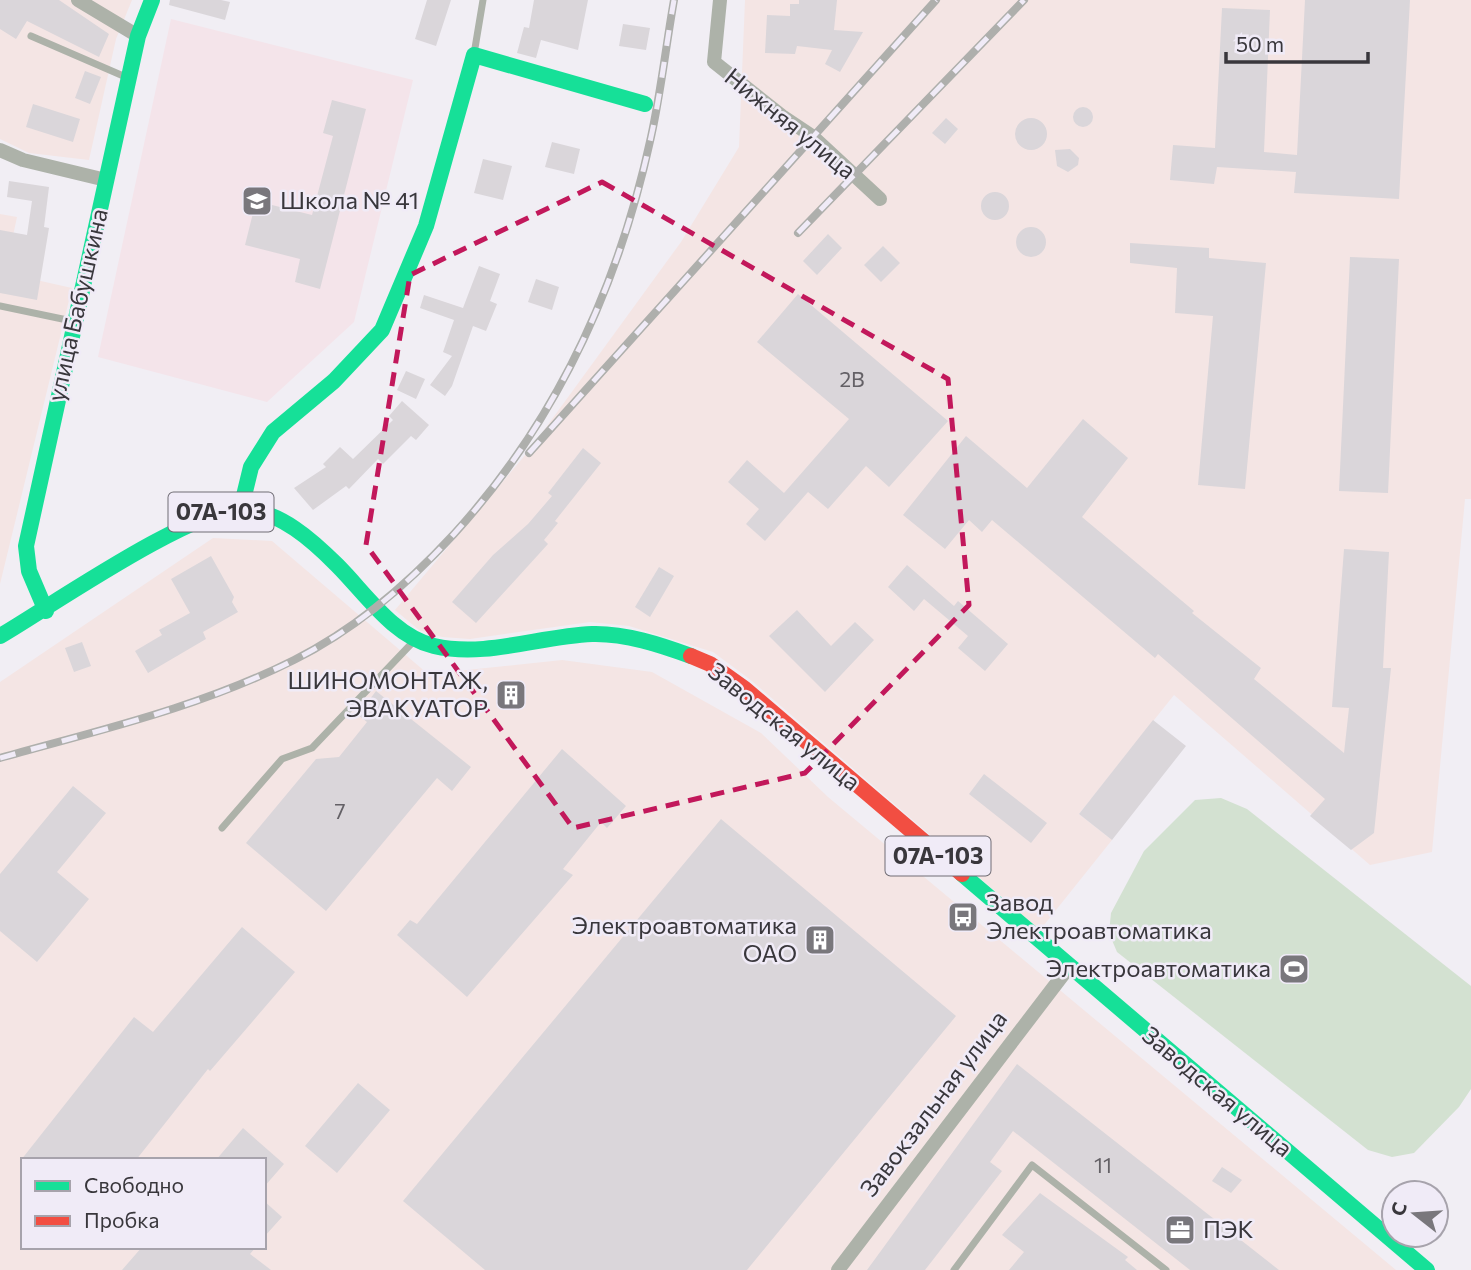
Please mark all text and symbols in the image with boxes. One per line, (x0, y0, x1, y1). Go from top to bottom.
scale bar (1226, 21, 1368, 65)
text: 50 m (1236, 31, 1284, 56)
street label: Нижняя улица (720, 61, 862, 184)
school or university icon: Школа № 41 (240, 184, 274, 218)
place label: Школа № 41 (280, 185, 419, 214)
street label: улица Бабушкина (40, 205, 113, 404)
house number: 2В (839, 366, 865, 391)
road number: 07А-103 (168, 492, 274, 532)
street label: Заводская улица (703, 656, 867, 796)
place label: ШИНОМОНТАЖ, ЭВАКУАТОР (287, 665, 488, 722)
building icon: ШИНОМОНТАЖ, ЭВАКУАТОР (494, 678, 528, 712)
house number: 7 (334, 798, 346, 823)
road number: 07А-103 (886, 836, 990, 876)
place label: Завод Электроавтоматика (986, 887, 1212, 944)
bus stop icon: Завод Электроавтоматика (946, 900, 980, 934)
place label: Электроавтоматика ОАО (571, 910, 797, 967)
building icon: Электроавтоматика ОАО (803, 923, 837, 957)
sports icon: Электроавтоматика (1277, 952, 1311, 986)
place label: Электроавтоматика (1045, 953, 1271, 982)
street label: Завокзальная улица (853, 1004, 1012, 1202)
street label: Заводская улица (1137, 1020, 1299, 1162)
house number: 11 (1094, 1152, 1112, 1177)
legend (21, 1158, 266, 1249)
text: Свободно (84, 1172, 184, 1197)
north arrow (1380, 1179, 1450, 1249)
text: С (1385, 1199, 1411, 1218)
text: Пробка (84, 1207, 159, 1232)
office icon: ПЭК (1163, 1213, 1197, 1247)
place label: ПЭК (1203, 1214, 1254, 1243)

